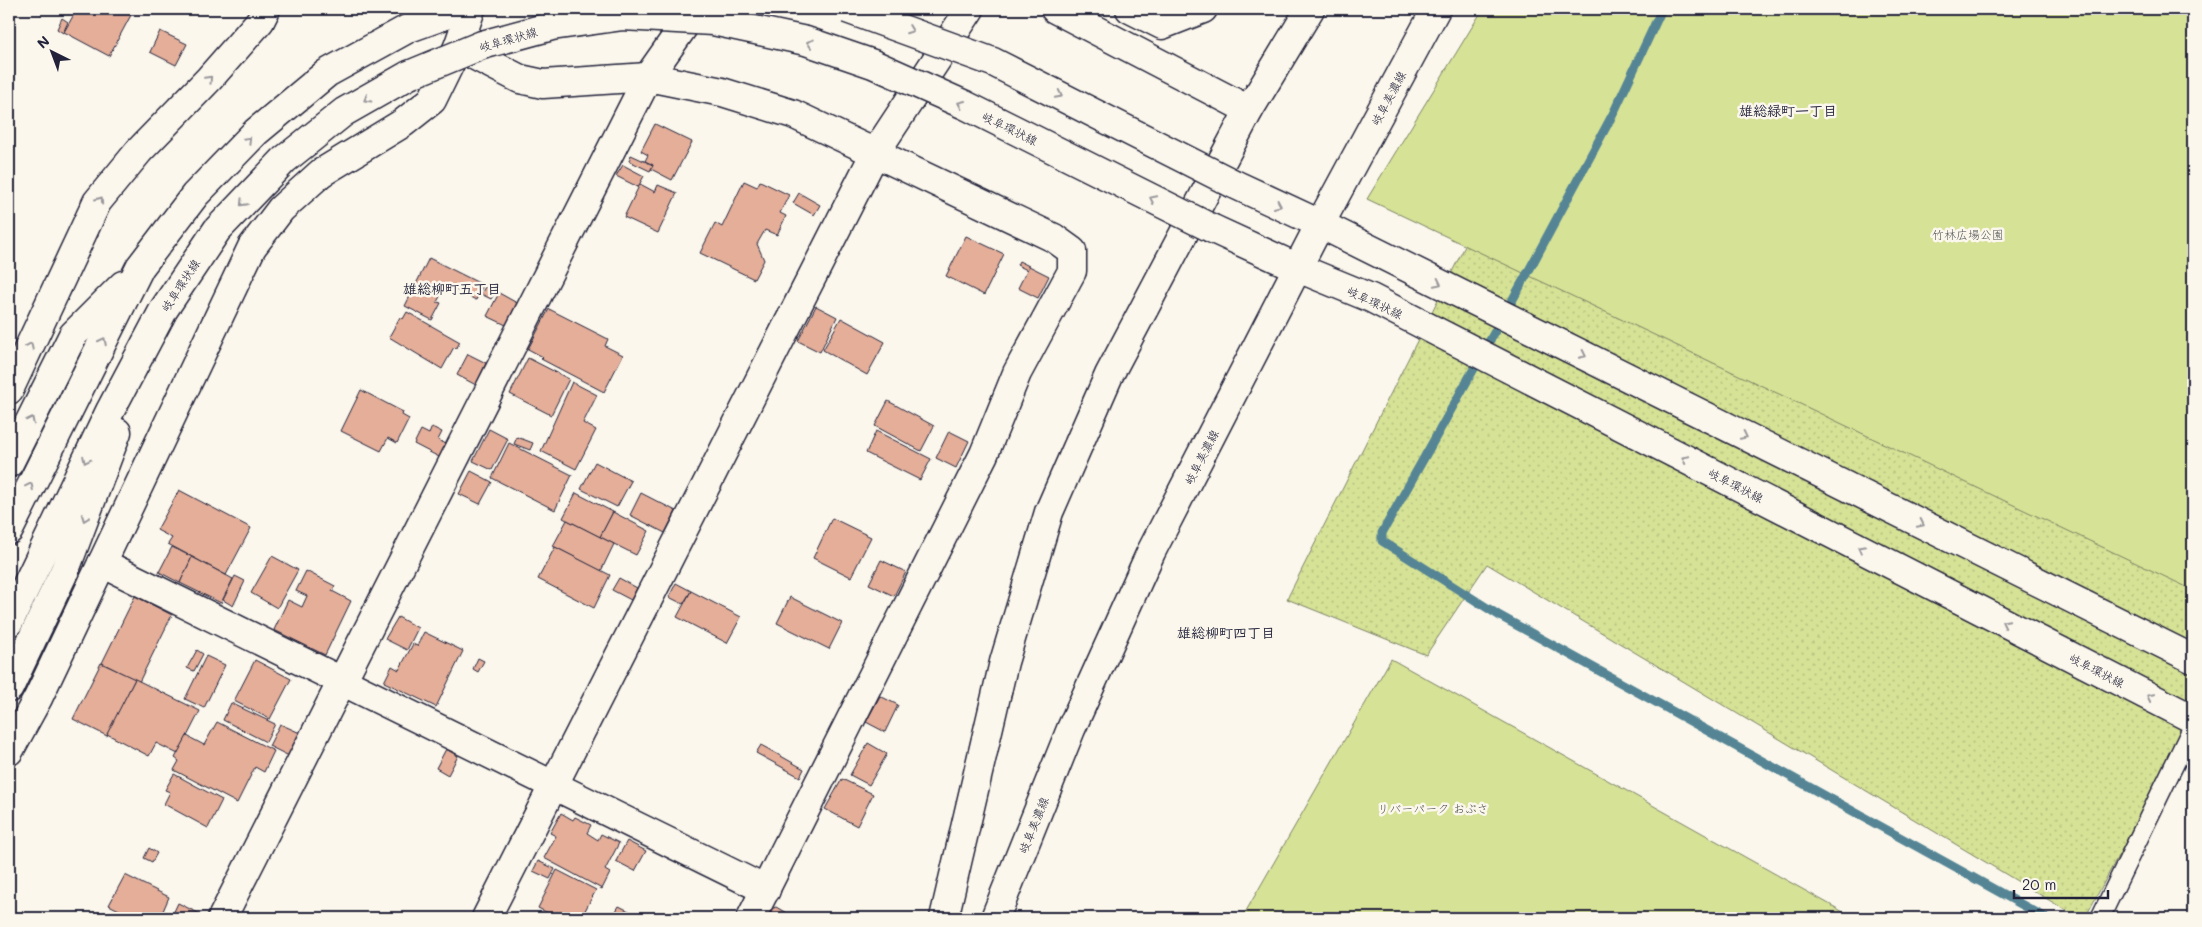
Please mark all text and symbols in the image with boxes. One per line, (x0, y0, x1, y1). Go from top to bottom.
street label: 岐阜環状線 (477, 23, 539, 55)
one-way arrow (905, 24, 914, 34)
north arrow (28, 28, 78, 78)
text: N (33, 31, 53, 53)
one-way arrow (807, 38, 815, 48)
street label: 岐阜美濃線 (1367, 68, 1409, 128)
one-way arrow (203, 76, 212, 85)
one-way arrow (1053, 89, 1062, 99)
one-way arrow (363, 93, 372, 103)
one-way arrow (957, 99, 966, 110)
district label: 雄総緑町一丁目 (1739, 101, 1837, 120)
street label: 岐阜環状線 (980, 108, 1040, 148)
one-way arrow (242, 137, 251, 146)
one-way arrow (1150, 195, 1159, 205)
one-way arrow (94, 196, 103, 205)
one-way arrow (240, 197, 249, 206)
one-way arrow (1273, 199, 1282, 209)
park label: 竹林広場公園 (1932, 226, 2004, 242)
street label: 岐阜環状線 (157, 255, 203, 315)
one-way arrow (1433, 277, 1442, 287)
district label: 雄総柳町五丁目 (403, 279, 501, 298)
street label: 岐阜環状線 (1344, 282, 1406, 322)
one-way arrow (97, 337, 107, 346)
one-way arrow (24, 342, 34, 351)
one-way arrow (1578, 349, 1587, 360)
one-way arrow (25, 416, 35, 425)
street label: 岐阜美濃線 (1180, 427, 1222, 487)
one-way arrow (1739, 429, 1748, 439)
one-way arrow (82, 455, 93, 464)
one-way arrow (1681, 455, 1690, 465)
street label: 岐阜環状線 (1706, 464, 1766, 506)
one-way arrow (24, 482, 34, 491)
one-way arrow (81, 514, 91, 522)
one-way arrow (1916, 517, 1925, 528)
one-way arrow (1857, 545, 1866, 555)
one-way arrow (2001, 619, 2010, 629)
district label: 雄総柳町四丁目 (1177, 623, 1275, 642)
street label: 岐阜環状線 (2067, 649, 2127, 691)
one-way arrow (2146, 693, 2155, 703)
street label: 岐阜美濃線 (1014, 794, 1052, 856)
park label: リバーパーク おぶさ (1377, 800, 1489, 816)
scale bar (2014, 867, 2108, 899)
text: 20 m (2022, 874, 2056, 894)

